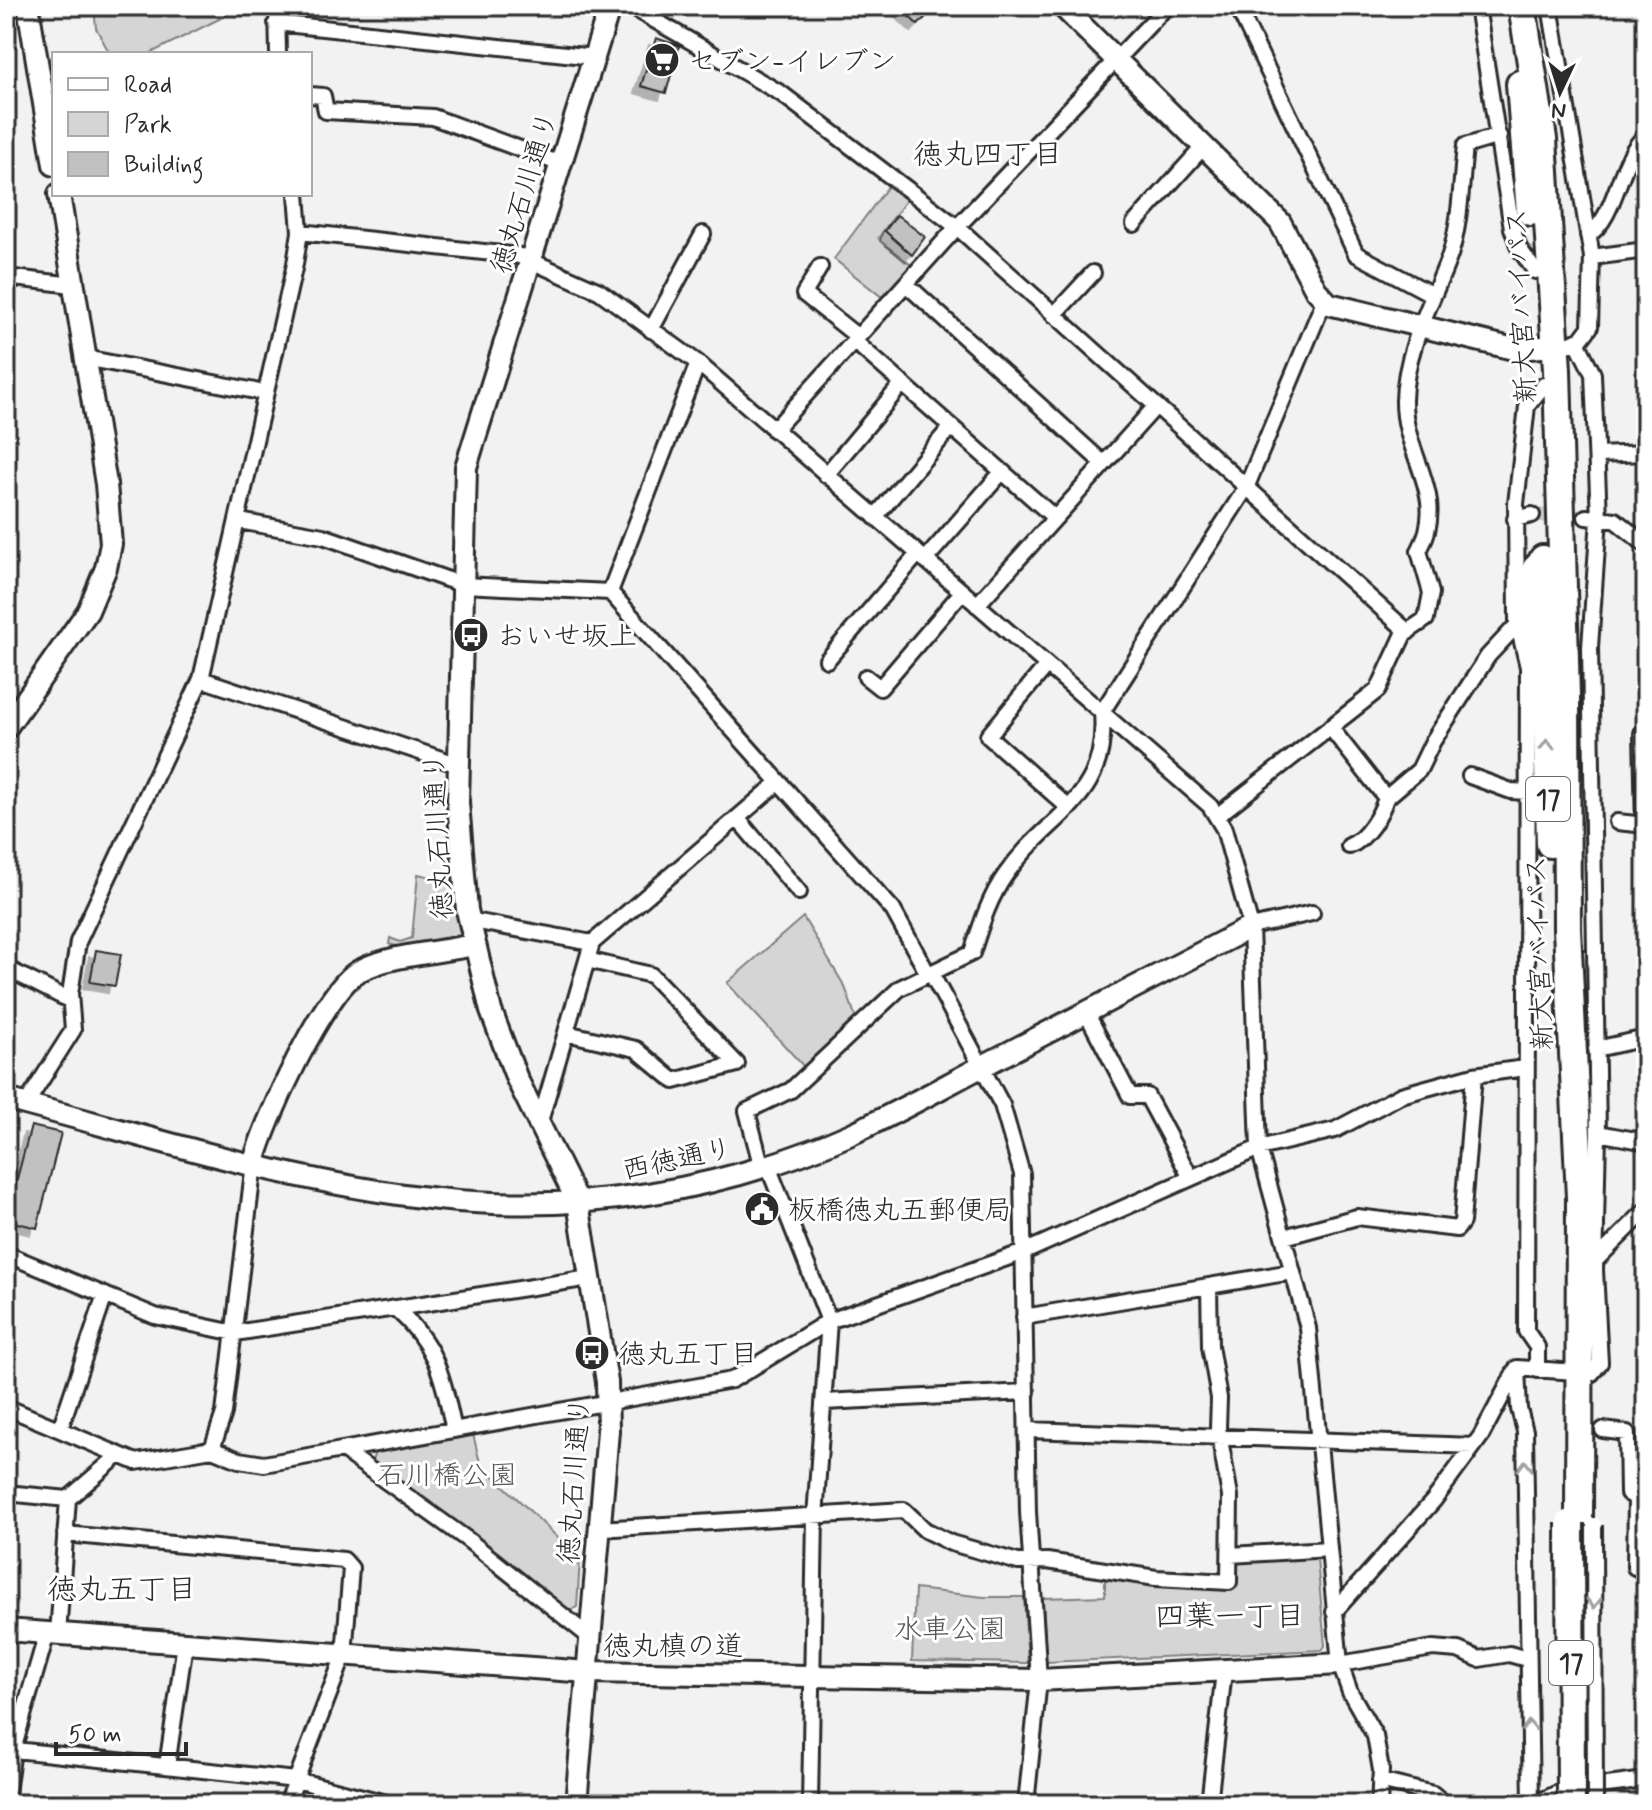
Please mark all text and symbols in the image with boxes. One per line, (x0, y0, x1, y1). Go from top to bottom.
supermarket icon: セブン-イレブン (643, 41, 681, 79)
place label: セブン-イレブン (688, 44, 897, 81)
legend (52, 52, 312, 196)
north arrow (1520, 52, 1600, 132)
text: Road (124, 70, 172, 101)
text: N (1550, 95, 1567, 124)
street label: 徳丸石川通り (483, 107, 568, 278)
text: Park (124, 110, 172, 141)
district label: 徳丸四丁目 (913, 136, 1063, 175)
text: Building (124, 150, 204, 184)
street label: 新大宮バイパス (1499, 207, 1546, 404)
bus stop icon: おいせ坂上 (452, 616, 490, 654)
place label: おいせ坂上 (497, 619, 637, 656)
one-way arrow (1538, 738, 1556, 751)
street label: 徳丸石川通り (417, 751, 462, 921)
road number: 17 (1526, 777, 1570, 821)
street label: 新大宮バイパス (1519, 855, 1562, 1051)
street label: 西徳通り (619, 1131, 736, 1190)
public building icon: 板橋徳丸五郵便局 (743, 1190, 781, 1228)
place label: 板橋徳丸五郵便局 (788, 1193, 1012, 1230)
bus stop icon: 徳丸五丁目 (573, 1334, 611, 1372)
place label: 徳丸五丁目 (618, 1337, 758, 1374)
street label: 徳丸石川通り (551, 1395, 600, 1565)
park label: 石川橋公園 (377, 1458, 517, 1495)
one-way arrow (1516, 1459, 1534, 1472)
district label: 徳丸五丁目 (47, 1571, 197, 1610)
one-way arrow (1585, 1597, 1603, 1610)
district label: 四葉一丁目 (1155, 1598, 1305, 1637)
park label: 水車公園 (894, 1612, 1006, 1649)
street label: 徳丸槙の道 (603, 1629, 743, 1666)
road number: 17 (1549, 1641, 1593, 1685)
scale bar (56, 1706, 186, 1756)
one-way arrow (1521, 1719, 1538, 1732)
text: 50 m (68, 1720, 122, 1751)

